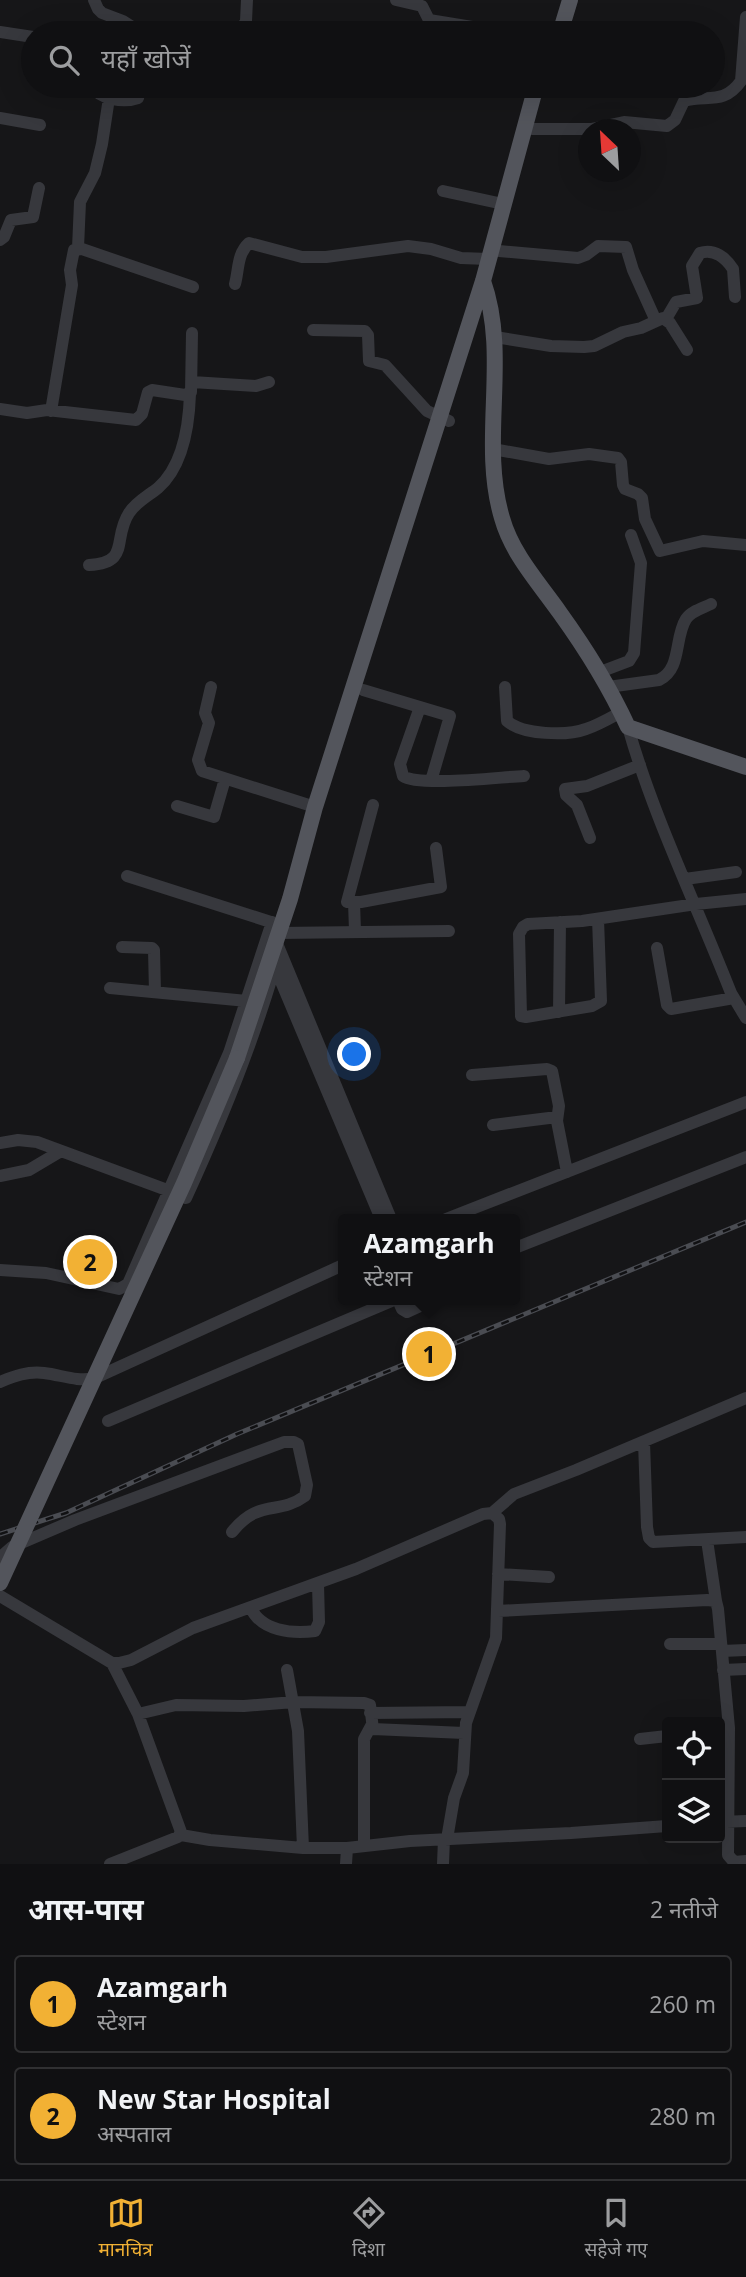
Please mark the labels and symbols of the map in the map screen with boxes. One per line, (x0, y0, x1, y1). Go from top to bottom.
north arrow (578, 119, 641, 182)
your location (337, 1037, 371, 1071)
pin: 2 (67, 1236, 113, 1288)
pin: 1 (406, 1328, 452, 1380)

